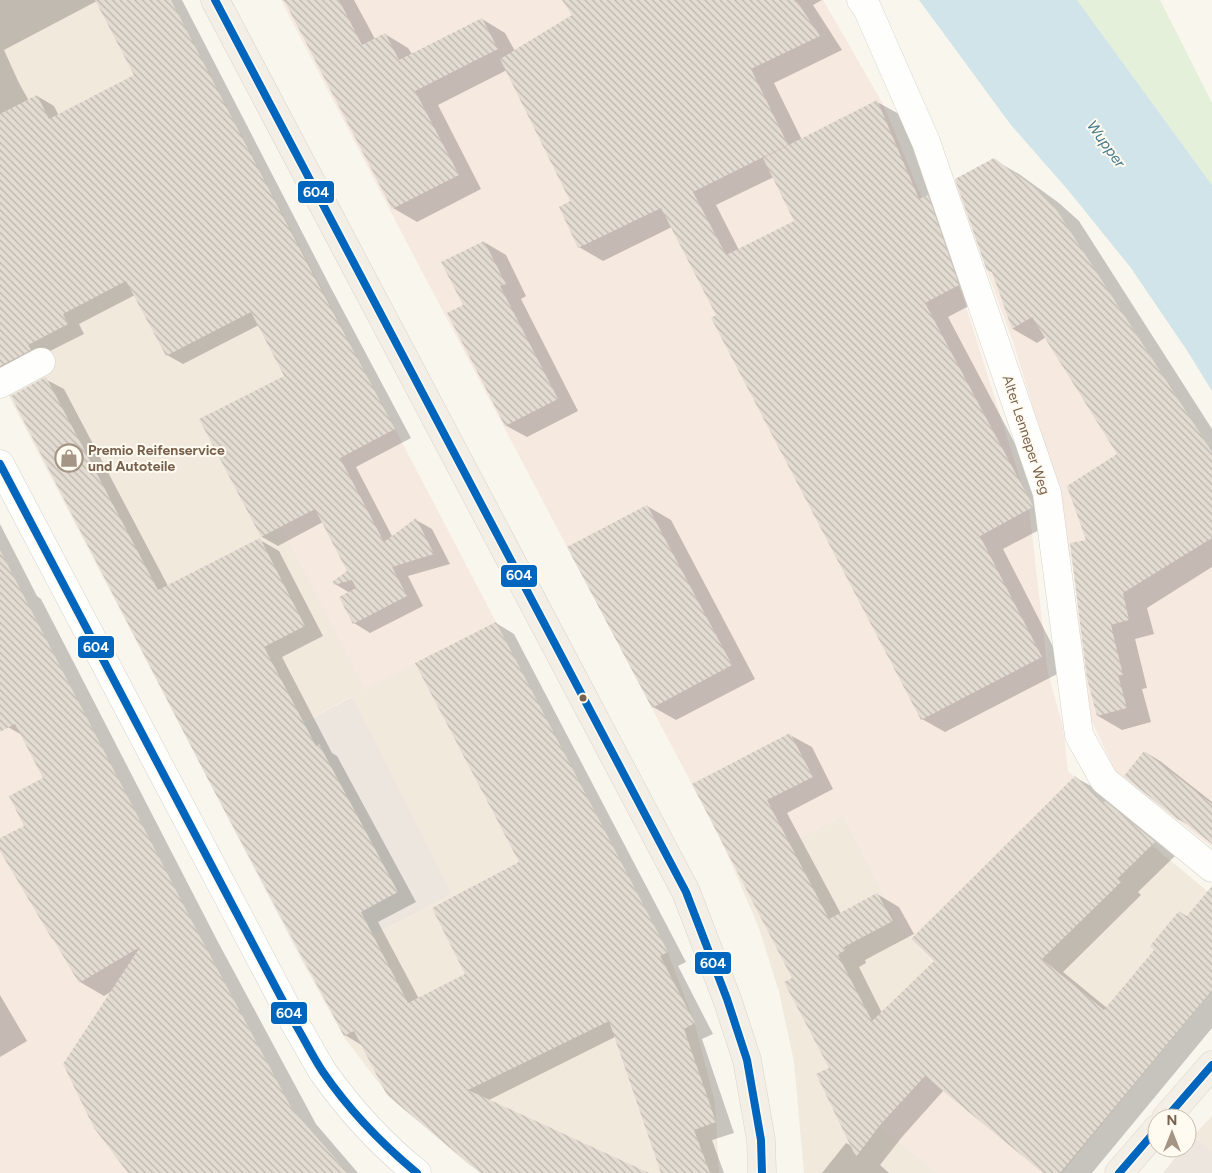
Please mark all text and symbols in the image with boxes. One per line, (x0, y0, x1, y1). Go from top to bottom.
water label: Wupper (1083, 117, 1130, 172)
line badge: 604 (297, 180, 335, 204)
text: 604 (303, 184, 329, 201)
street label: Alter Lenneper Weg (999, 373, 1053, 497)
place label: Premio Reifenservice und Autoteile (88, 442, 225, 475)
shop icon: Premio Reifenservice und Autoteile (54, 443, 84, 473)
line badge: 604 (500, 564, 538, 588)
text: 604 (506, 567, 532, 584)
line badge: 604 (77, 635, 115, 659)
text: 604 (83, 639, 109, 656)
unlabelled marker (578, 693, 588, 703)
line badge: 604 (694, 951, 732, 975)
text: 604 (700, 955, 726, 972)
line badge: 604 (270, 1001, 308, 1025)
text: 604 (276, 1005, 302, 1022)
north arrow (1147, 1108, 1197, 1158)
text: N (1167, 1112, 1177, 1129)

